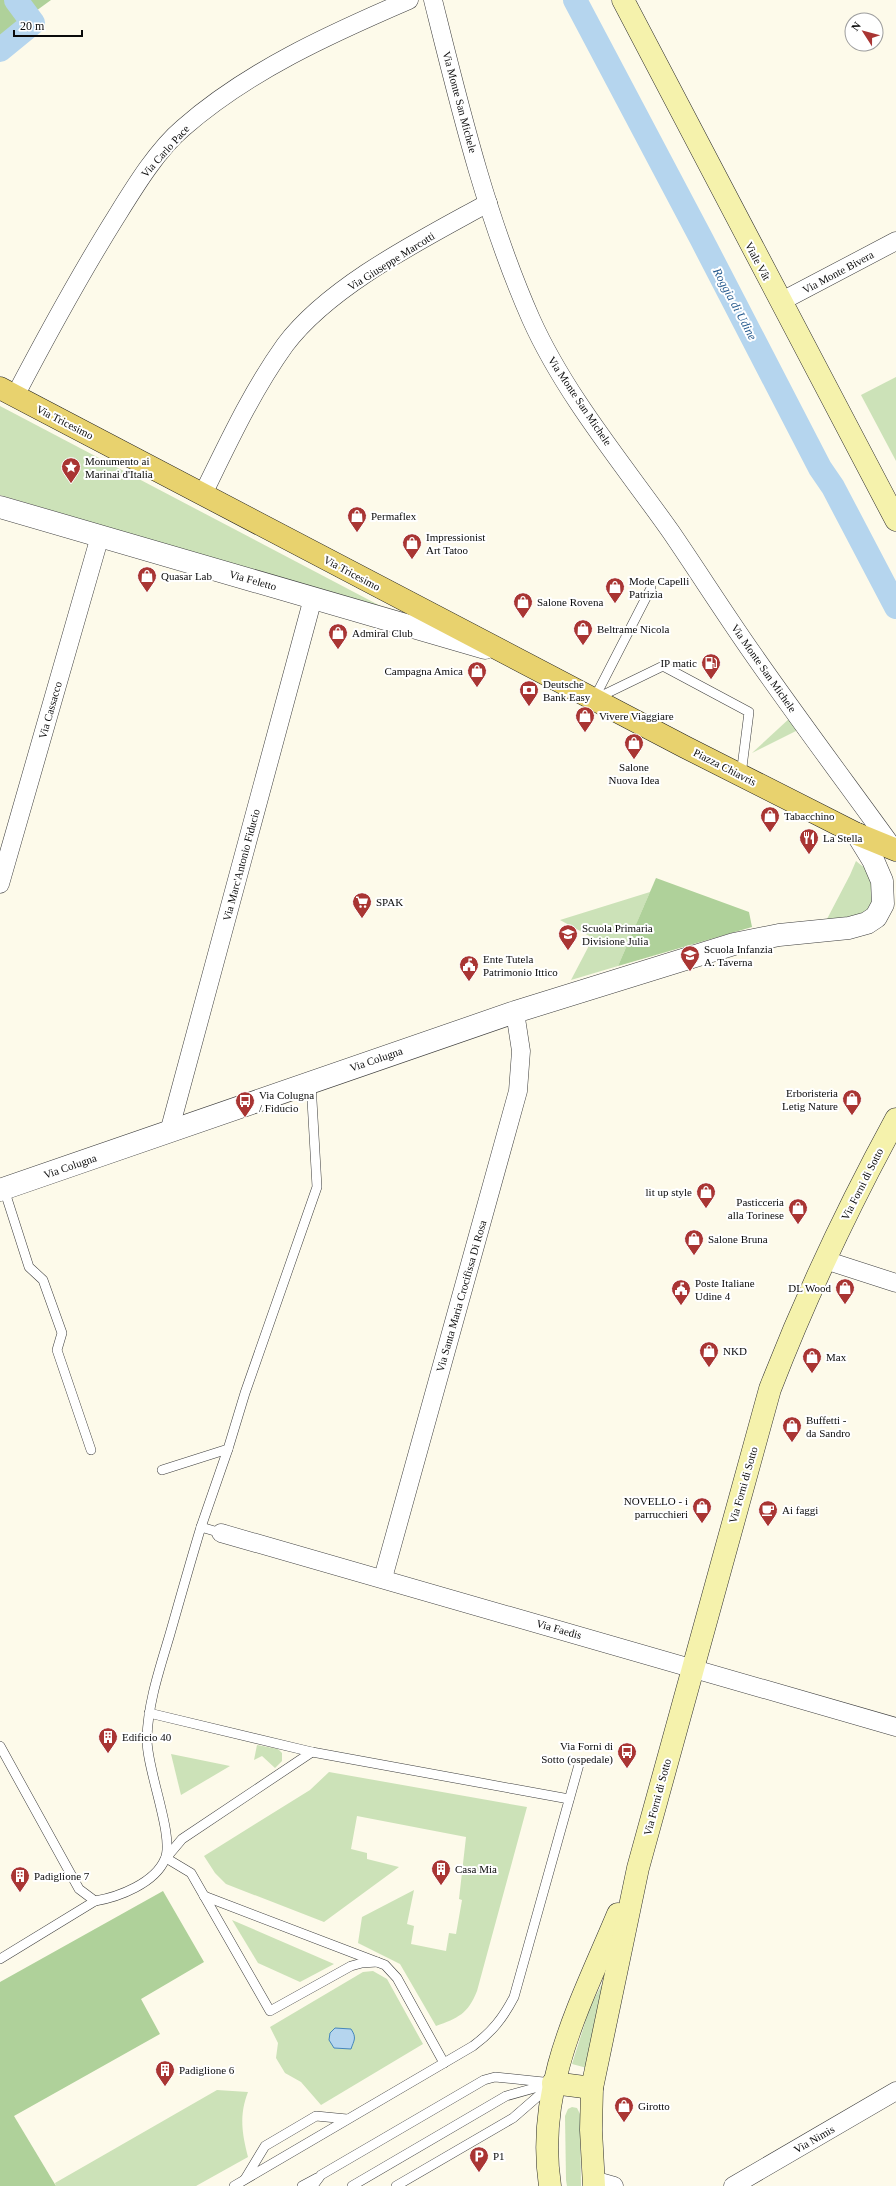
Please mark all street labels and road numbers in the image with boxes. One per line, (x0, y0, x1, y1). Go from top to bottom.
street label: Via Monte San Michele (441, 50, 479, 154)
street label: Via Carlo Pace (138, 122, 192, 180)
street label: Via Giuseppe Marcotti (345, 229, 437, 293)
street label: Viale Vât (743, 240, 773, 282)
street label: Via Monte Bivera (800, 248, 876, 296)
street label: Via Monte San Michele (546, 354, 614, 448)
street label: Via Tricesimo (35, 403, 96, 442)
street label: Via Tricesimo (322, 553, 383, 593)
street label: Via Feletto (228, 568, 278, 593)
street label: Via Monte San Michele (729, 622, 799, 714)
street label: Via Cassacco (36, 680, 64, 740)
street label: Piazza Chiavris (692, 746, 758, 788)
street label: Via Marc'Antonio Fiducio (220, 807, 262, 922)
street label: Via Colugna (348, 1044, 404, 1074)
street label: Via Forni di Sotto (839, 1146, 886, 1222)
street label: Via Colugna (42, 1151, 98, 1181)
street label: Via Santa Maria Crocifissa Di Rosa (434, 1219, 488, 1373)
street label: Via Forni di Sotto (726, 1445, 760, 1525)
street label: Via Faedis (535, 1617, 583, 1641)
street label: Via Forni di Sotto (641, 1757, 673, 1837)
street label: Via Nimis (792, 2123, 836, 2155)

